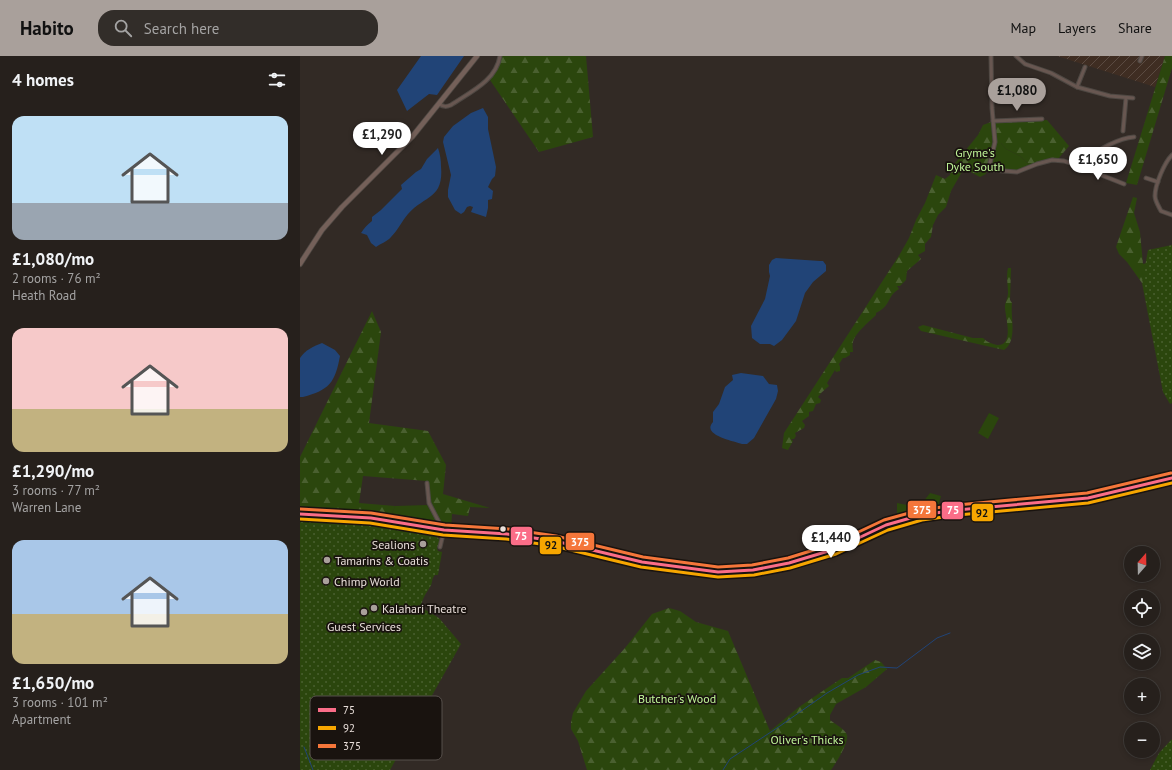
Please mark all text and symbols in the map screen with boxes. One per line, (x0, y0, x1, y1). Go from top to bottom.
search box (98, 10, 378, 46)
text: Habito (20, 16, 74, 40)
icon: search (112, 17, 134, 39)
text: Search here (144, 19, 219, 38)
text: Map (1010, 19, 1036, 37)
text: Layers (1058, 19, 1096, 37)
text: Share (1118, 19, 1152, 37)
text: 4 homes (12, 69, 74, 91)
icon: filters (266, 69, 288, 91)
pin: £1,080 (984, 78, 1050, 112)
text: £1,080 (997, 82, 1037, 99)
pin: £1,290 (349, 122, 415, 156)
text: £1,290 (362, 126, 402, 143)
icon: home (114, 142, 186, 214)
park label: Gryme's Dyke South (946, 145, 1004, 174)
pin: £1,650 (1065, 147, 1131, 181)
text: £1,650 (1078, 151, 1118, 168)
text: £1,080/mo (12, 248, 94, 270)
text: 2 rooms · 76 m² (12, 270, 101, 287)
text: Heath Road (12, 287, 76, 304)
icon: home (114, 354, 186, 426)
text: £1,290/mo (12, 460, 94, 482)
text: 3 rooms · 77 m² (12, 482, 100, 499)
text: Warren Lane (12, 499, 81, 516)
line badge: 375 (907, 500, 937, 519)
line badge: 75 (941, 501, 964, 520)
text: 375 (913, 503, 931, 517)
text: 75 (947, 503, 959, 517)
line badge: 92 (971, 503, 994, 522)
text: 92 (976, 506, 988, 520)
unlabelled marker (498, 524, 508, 534)
pin: £1,440 (798, 525, 864, 559)
line badge: 75 (510, 526, 533, 546)
text: 75 (515, 529, 527, 543)
text: £1,440 (811, 529, 851, 546)
line badge: 375 (565, 532, 595, 551)
text: 375 (571, 535, 589, 549)
line badge: 92 (539, 536, 562, 555)
place label: Sealions (372, 537, 415, 552)
text: 92 (545, 538, 557, 552)
marker: Sealions (418, 539, 428, 549)
north arrow (1124, 546, 1160, 582)
map controls (1124, 546, 1160, 758)
place label: Tamarins & Coatis (335, 553, 428, 568)
marker: Tamarins & Coatis (322, 555, 332, 565)
icon: home (114, 566, 186, 638)
place label: Chimp World (334, 574, 400, 589)
marker: Chimp World (321, 576, 331, 586)
button: locate (1124, 590, 1160, 626)
place label: Kalahari Theatre (382, 601, 467, 616)
marker: Kalahari Theatre (369, 603, 379, 613)
marker: Guest Services (359, 607, 369, 617)
place label: Guest Services (327, 619, 401, 634)
button: layers (1124, 634, 1160, 670)
text: £1,650/mo (12, 672, 94, 694)
button: + (1124, 678, 1160, 714)
park label: Butcher's Wood (638, 691, 716, 706)
text: 3 rooms · 101 m² (12, 694, 108, 711)
legend (310, 696, 442, 760)
text: 75 (343, 703, 355, 717)
text: Apartment (12, 711, 71, 728)
text: 92 (343, 721, 355, 735)
button: − (1124, 722, 1160, 758)
park label: Oliver's Thicks (770, 732, 844, 747)
text: 375 (343, 739, 361, 753)

